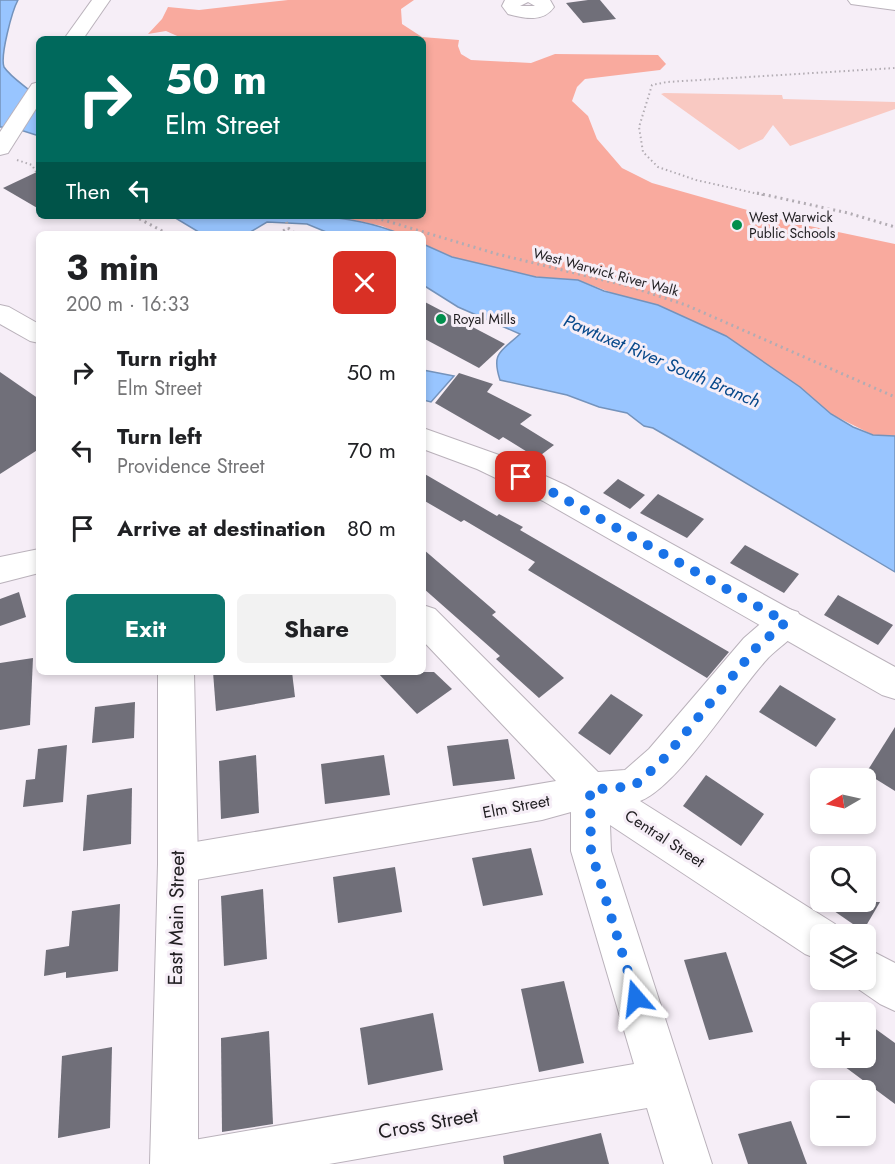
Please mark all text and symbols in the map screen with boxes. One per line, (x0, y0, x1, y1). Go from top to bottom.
text: 50 m (165, 49, 267, 110)
icon: right (66, 60, 144, 138)
text: Elm Street (165, 105, 280, 144)
icon: left (123, 174, 156, 207)
text: Then (66, 175, 111, 207)
place label: West Warwick Public Schools (749, 207, 836, 243)
marker: West Warwick Public Schools (730, 218, 744, 232)
text: 3 min (66, 241, 159, 293)
street label: West Warwick River Walk (531, 243, 682, 301)
button: close (333, 251, 396, 314)
text: 200 m · 16:33 (66, 290, 189, 319)
water label: Pawtuxet River South Branch (560, 308, 764, 414)
place label: Royal Mills (453, 309, 516, 329)
marker: Royal Mills (434, 312, 448, 326)
text: Turn right (117, 342, 217, 374)
icon: right (66, 356, 99, 389)
text: 50 m (347, 356, 396, 388)
text: Elm Street (117, 374, 202, 403)
text: Turn left (117, 420, 202, 452)
icon: left (66, 434, 99, 467)
text: 70 m (347, 434, 396, 466)
pin (495, 451, 546, 502)
text: Providence Street (117, 452, 265, 481)
icon: arrive (504, 460, 537, 493)
icon: arrive (66, 512, 99, 545)
text: Arrive at destination (117, 512, 326, 544)
text: 80 m (347, 512, 396, 544)
button: Exit (66, 594, 225, 663)
button: Share (237, 594, 396, 663)
north arrow (810, 768, 876, 834)
map controls (810, 768, 876, 1146)
street label: Elm Street (481, 789, 552, 824)
street label: Central Street (620, 804, 709, 873)
button: search (810, 846, 876, 912)
street label: East Main Street (161, 850, 192, 986)
button: layers (810, 924, 876, 990)
position arrow (604, 966, 668, 1030)
button: + (810, 1002, 876, 1068)
button: − (810, 1080, 876, 1146)
street label: Cross Street (376, 1100, 481, 1147)

